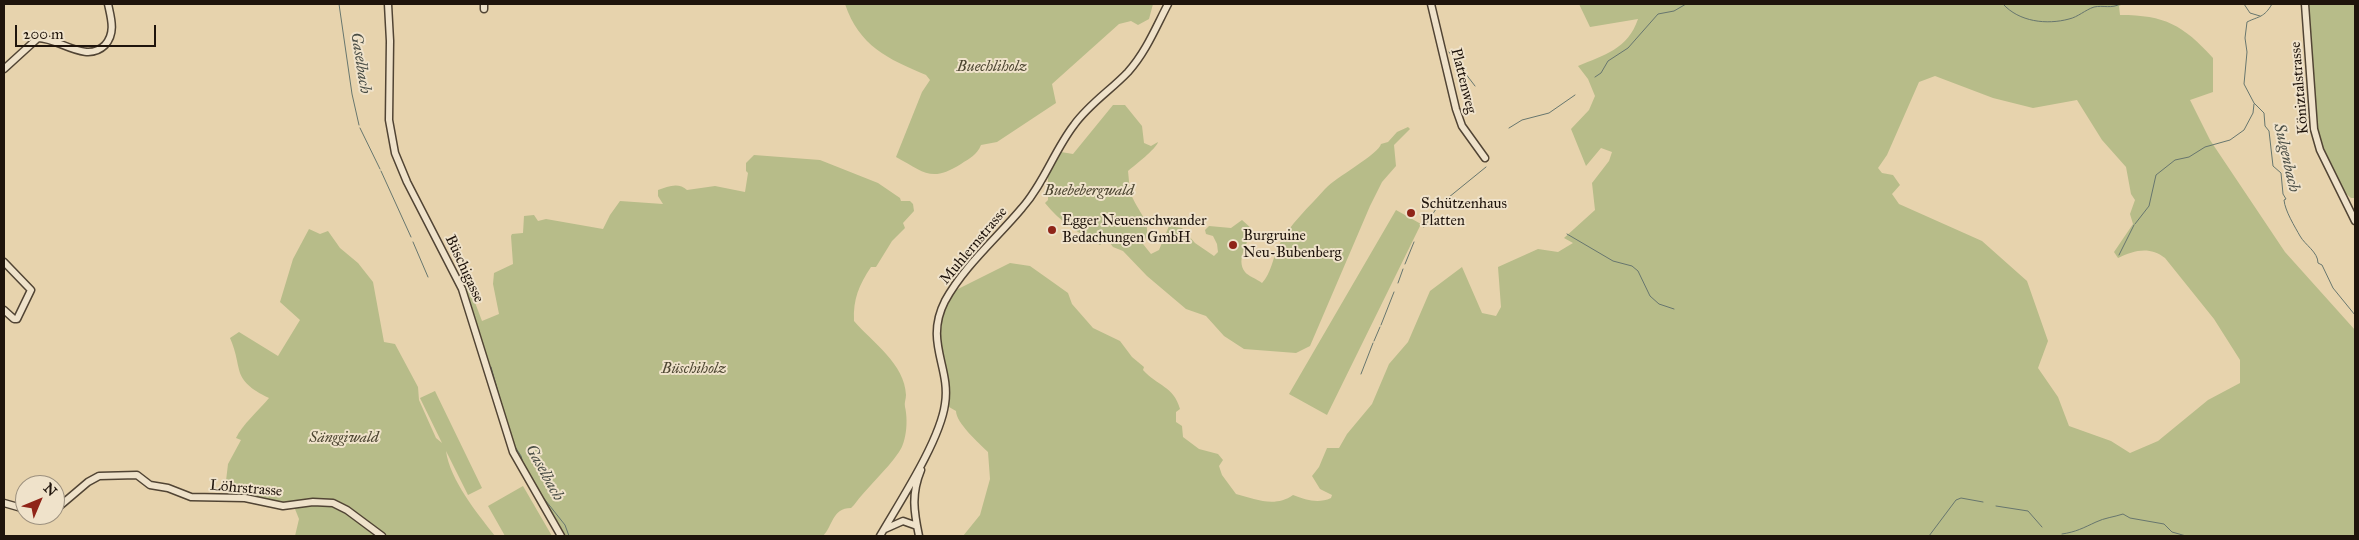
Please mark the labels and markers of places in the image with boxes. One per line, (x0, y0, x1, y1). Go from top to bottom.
place label: Schützenhaus Platten (1421, 195, 1507, 230)
marker: Schützenhaus Platten (1405, 207, 1417, 219)
place label: Egger Neuenschwander Bedachungen GmbH (1062, 212, 1207, 247)
marker: Egger Neuenschwander Bedachungen GmbH (1046, 224, 1058, 236)
place label: Burgruine Neu-Bubenberg (1243, 227, 1342, 262)
marker: Burgruine Neu-Bubenberg (1227, 239, 1239, 251)

